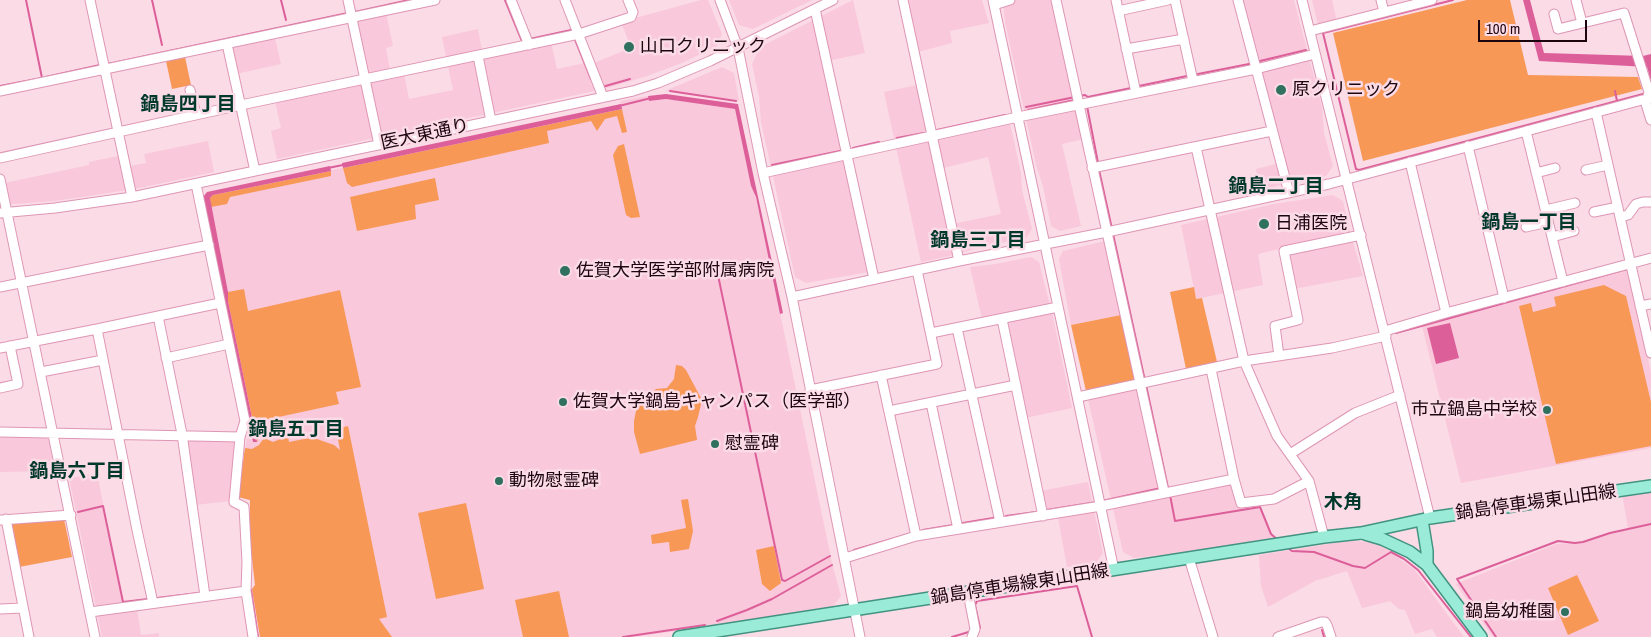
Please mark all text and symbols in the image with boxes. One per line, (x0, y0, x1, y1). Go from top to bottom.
scale bar (1481, 10, 1590, 42)
text: 100 m (1486, 18, 1520, 39)
place label: 山口クリニック (640, 36, 766, 58)
marker: 山口クリニック (622, 40, 636, 54)
place label: 原クリニック (1292, 79, 1400, 101)
marker: 原クリニック (1274, 83, 1288, 97)
district label: 鍋島四丁目 (141, 94, 235, 116)
street label: 医大東通り (379, 115, 471, 155)
district label: 鍋島二丁目 (1229, 176, 1323, 198)
district label: 鍋島一丁目 (1482, 212, 1576, 234)
place label: 日浦医院 (1275, 213, 1347, 235)
marker: 日浦医院 (1257, 217, 1271, 231)
district label: 鍋島三丁目 (931, 230, 1025, 252)
place label: 佐賀大学医学部附属病院 (576, 260, 774, 282)
marker: 佐賀大学医学部附属病院 (558, 264, 572, 278)
place label: 佐賀大学鍋島キャンパス（医学部） (573, 391, 861, 413)
marker: 佐賀大学鍋島キャンパス（医学部） (557, 396, 569, 408)
place label: 市立鍋島中学校 (1411, 399, 1537, 421)
marker: 市立鍋島中学校 (1541, 404, 1553, 416)
district label: 鍋島五丁目 (249, 419, 343, 441)
place label: 慰霊碑 (725, 433, 779, 455)
marker: 慰霊碑 (709, 438, 721, 450)
district label: 鍋島六丁目 (30, 461, 124, 483)
place label: 動物慰霊碑 (509, 470, 599, 492)
marker: 動物慰霊碑 (493, 475, 505, 487)
street label: 鍋島停車場東山田線 (1454, 481, 1618, 525)
district label: 木角 (1324, 492, 1362, 514)
street label: 鍋島停車場線東山田線 (929, 560, 1111, 610)
place label: 鍋島幼稚園 (1465, 601, 1555, 623)
marker: 鍋島幼稚園 (1559, 606, 1571, 618)

